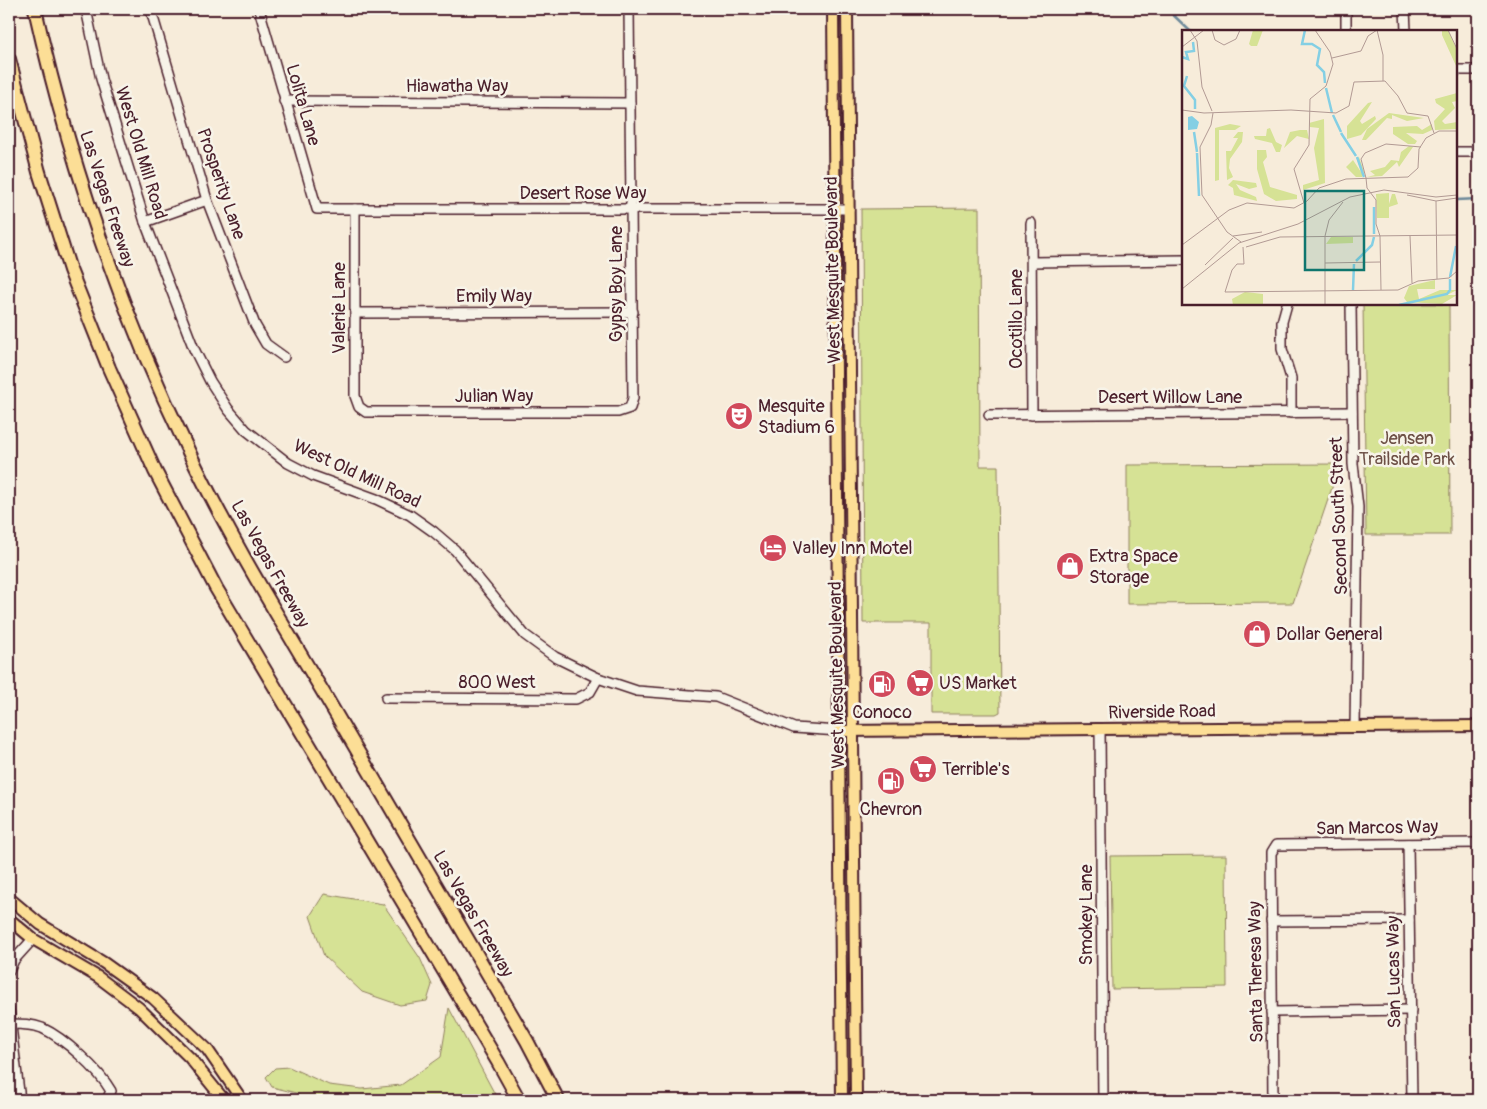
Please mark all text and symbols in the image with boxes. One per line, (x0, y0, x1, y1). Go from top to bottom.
inset map (1182, 30, 1457, 305)
street label: Lolita Lane (280, 62, 326, 149)
street label: Hiawatha Way (406, 75, 508, 98)
street label: West Old Mill Road (110, 84, 172, 222)
street label: Prosperity Lane (191, 125, 251, 243)
street label: Las Vegas Freeway (74, 128, 140, 271)
street label: West Mesquite Boulevard (820, 176, 846, 364)
street label: Desert Rose Way (519, 182, 647, 205)
street label: Gypsy Boy Lane (605, 226, 628, 342)
street label: Valerie Lane (328, 262, 351, 354)
street label: Ocotillo Lane (1005, 269, 1028, 369)
street label: Emily Way (456, 285, 532, 308)
street label: Julian Way (455, 385, 534, 408)
street label: Desert Willow Lane (1098, 386, 1242, 409)
place label: Mesquite Stadium 6 (758, 395, 835, 439)
theatre icon: Mesquite Stadium 6 (724, 401, 754, 431)
park label: Jensen Trailside Park (1359, 427, 1456, 471)
street label: West Old Mill Road (290, 434, 424, 514)
street label: Second South Street (1325, 436, 1353, 596)
street label: Las Vegas Freeway (225, 496, 315, 632)
hotel icon: Valley Inn Motel (758, 533, 788, 563)
place label: Valley Inn Motel (792, 537, 913, 560)
place label: Extra Space Storage (1089, 545, 1178, 589)
shop icon: Extra Space Storage (1055, 551, 1085, 581)
street label: West Mesquite Boulevard (824, 581, 850, 769)
shop icon: Dollar General (1242, 619, 1272, 649)
place label: Dollar General (1276, 623, 1383, 646)
supermarket icon: US Market (905, 668, 935, 698)
fuel station icon: Conoco (867, 669, 897, 699)
street label: 800 West (458, 671, 536, 694)
place label: US Market (939, 672, 1017, 695)
street label: Riverside Road (1108, 700, 1216, 724)
place label: Conoco (852, 701, 912, 724)
supermarket icon: Terrible's (908, 754, 938, 784)
place label: Terrible's (942, 758, 1009, 781)
fuel station icon: Chevron (876, 766, 906, 796)
place label: Chevron (860, 798, 922, 821)
street label: San Marcos Way (1316, 815, 1439, 841)
street label: Las Vegas Freeway (427, 847, 519, 982)
street label: Smokey Lane (1075, 864, 1098, 966)
street label: Santa Theresa Way (1243, 901, 1269, 1043)
street label: San Lucas Way (1382, 915, 1406, 1028)

